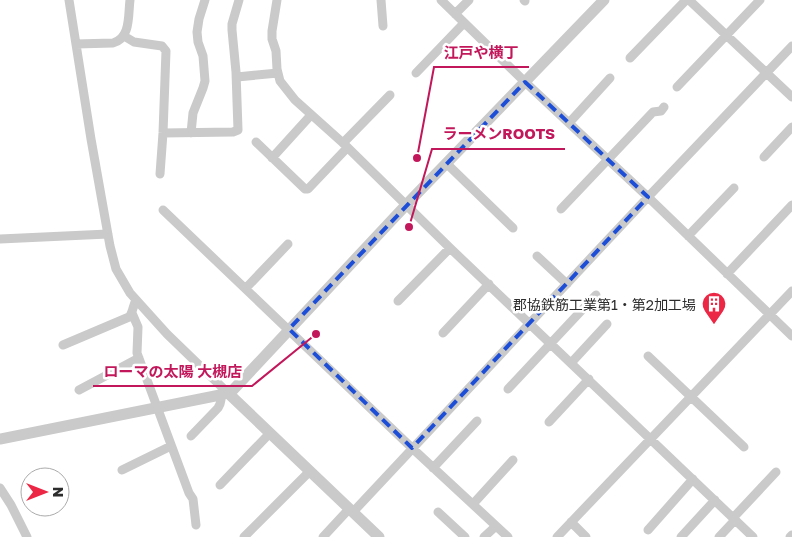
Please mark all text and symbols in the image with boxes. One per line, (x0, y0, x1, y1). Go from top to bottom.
callout: 江戸や横丁 (434, 37, 529, 67)
text: 江戸や横丁 (443, 43, 519, 61)
callout: ラーメンROOTS (432, 119, 565, 149)
text: ラーメンROOTS (443, 124, 555, 142)
building icon: 郡協鉄筋工業第1・第2加工場 (701, 291, 727, 325)
place label: 郡協鉄筋工業第1・第2加工場 (513, 296, 696, 313)
callout: ローマの太陽 大槻店 (93, 356, 252, 386)
text: ローマの太陽 大槻店 (104, 362, 242, 380)
north arrow (20, 467, 70, 517)
text: N (50, 487, 67, 497)

